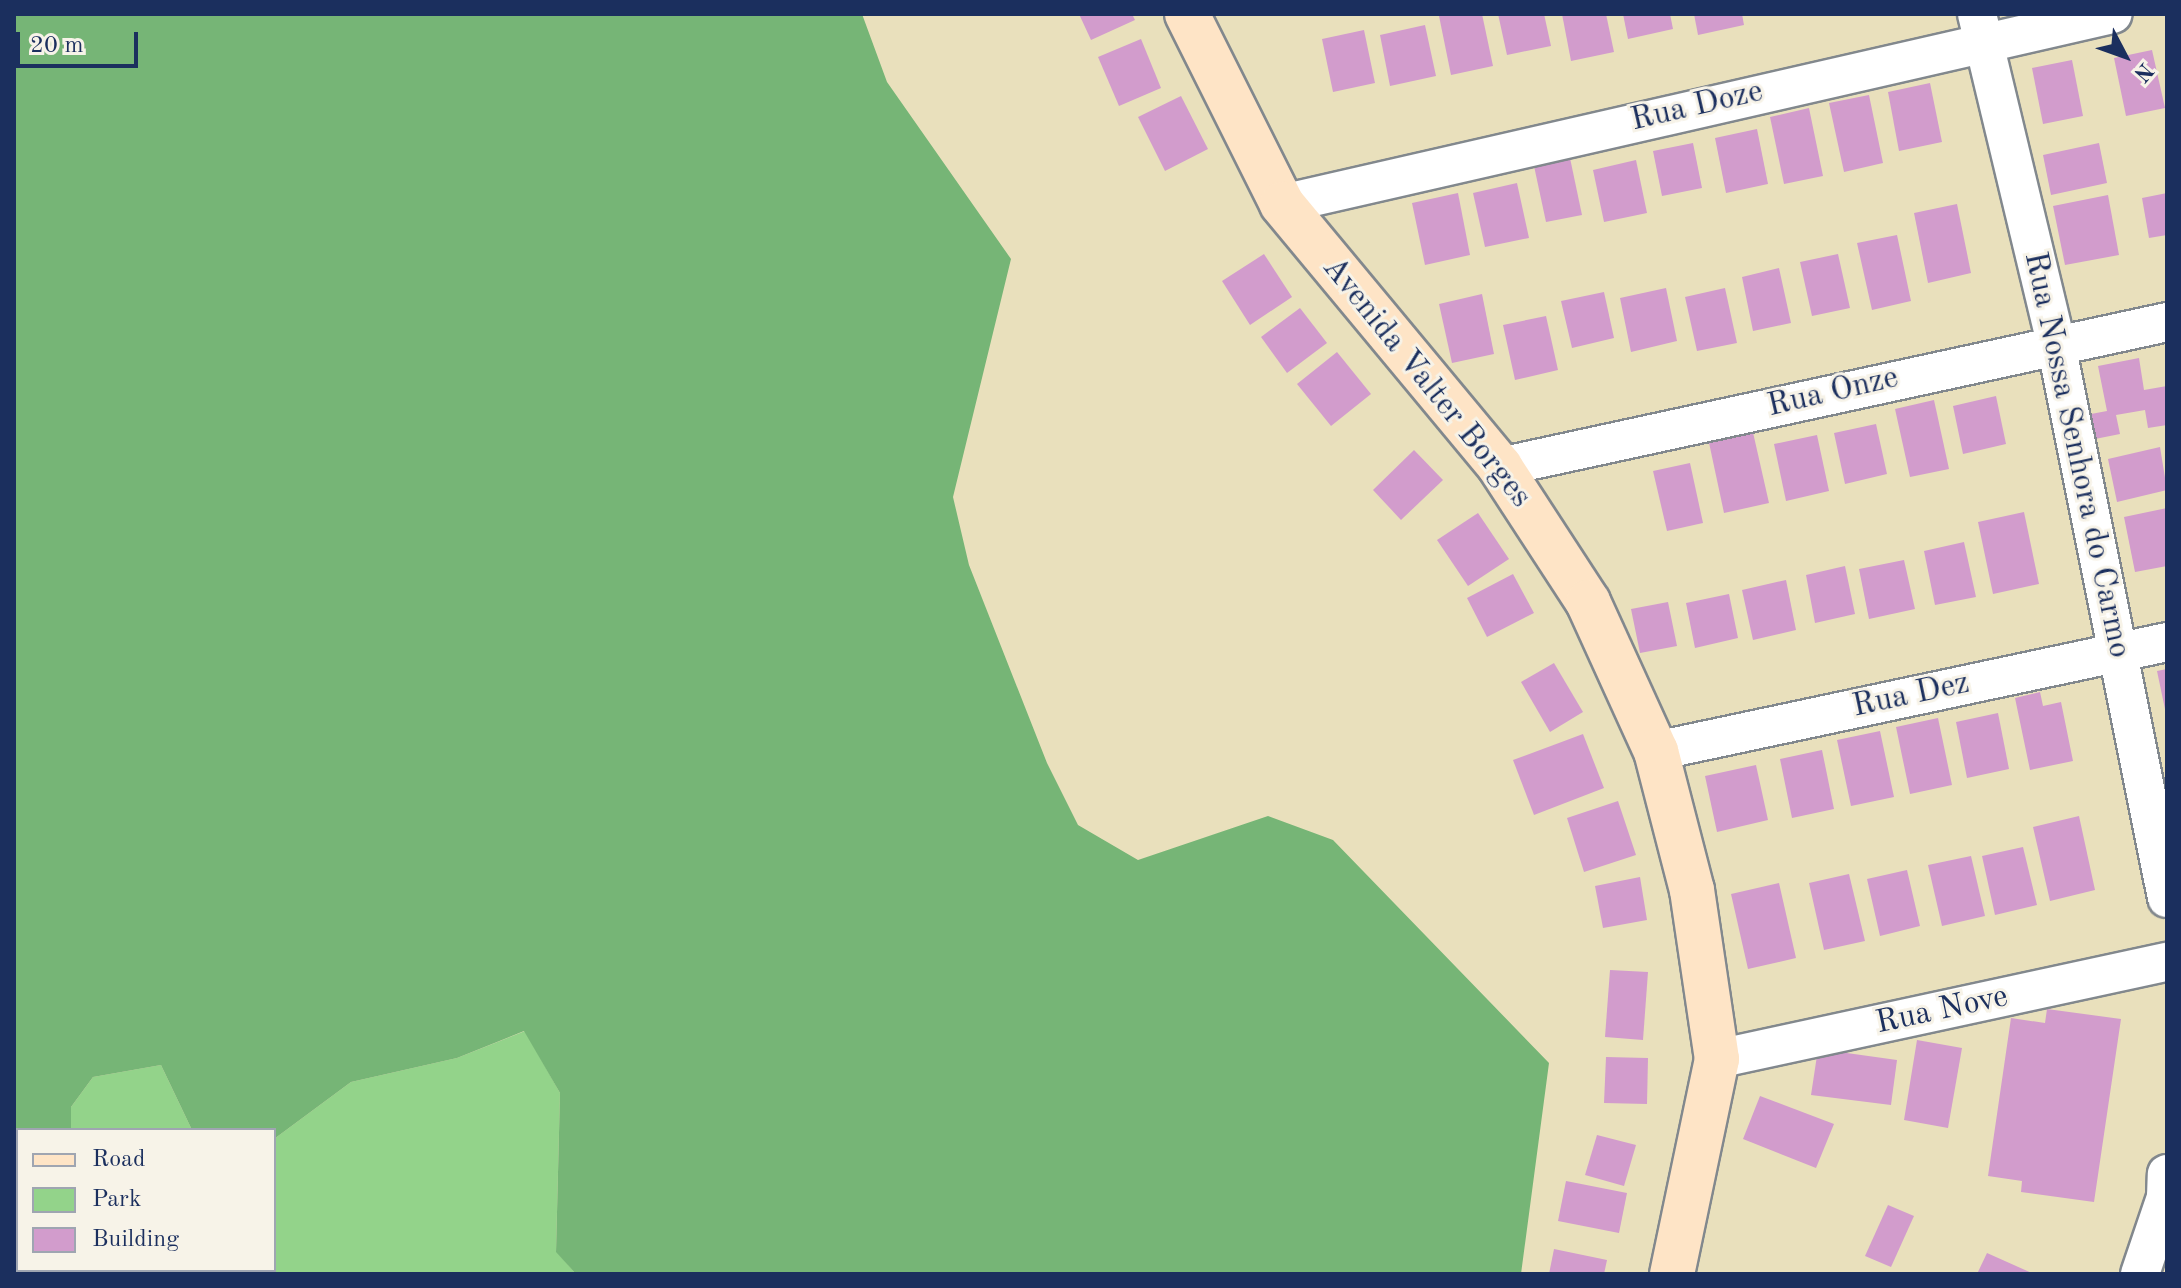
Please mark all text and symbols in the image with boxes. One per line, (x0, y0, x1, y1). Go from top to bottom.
scale bar (20, 16, 142, 66)
north arrow (2085, 16, 2165, 96)
text: 20 m (30, 34, 84, 58)
text: N (2129, 58, 2157, 85)
street label: Rua Doze (1627, 73, 1767, 141)
street label: Rua Nossa Senhora do Carmo (2014, 249, 2138, 661)
street label: Avenida Valter Borges (1313, 250, 1539, 516)
street label: Rua Onze (1764, 359, 1902, 427)
street label: Rua Dez (1849, 665, 1973, 727)
street label: Rua Nove (1872, 978, 2012, 1044)
legend (16, 1128, 276, 1272)
text: Road (92, 1148, 145, 1172)
text: Park (92, 1188, 141, 1212)
text: Building (92, 1228, 179, 1252)

